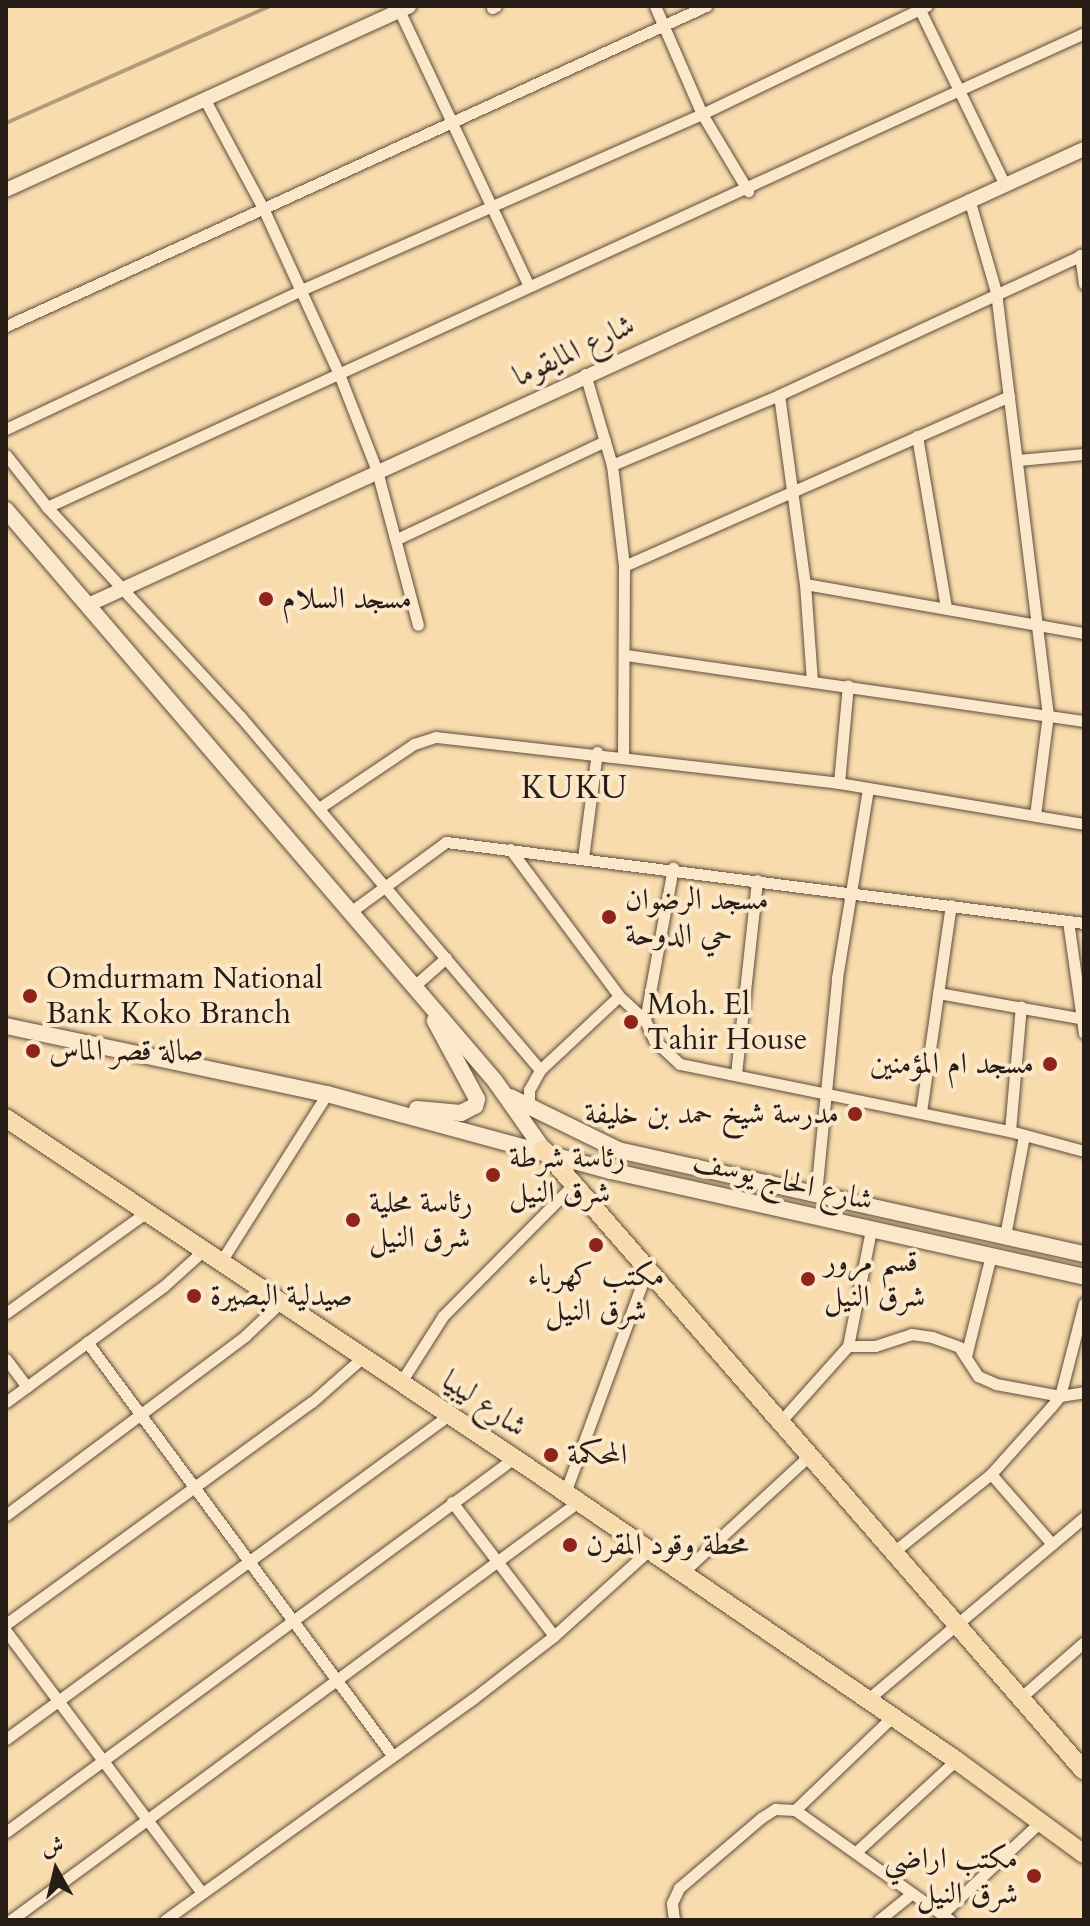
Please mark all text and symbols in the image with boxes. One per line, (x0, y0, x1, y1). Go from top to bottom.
street label: شارع المايقوما (507, 307, 641, 395)
place label: مسجد السلام (282, 581, 412, 617)
marker: مسجد السلام (257, 590, 275, 608)
district label: KUKU (521, 769, 629, 807)
place label: مسجد الرضوان حي الدوحة (625, 882, 769, 952)
marker: مسجد الرضوان حي الدوحة (600, 908, 618, 926)
place label: Omdurmam National Bank Koko Branch (46, 961, 323, 1032)
marker: Omdurmam National Bank Koko Branch (21, 987, 39, 1005)
place label: Moh. El Tahir House (647, 987, 807, 1058)
marker: Moh. El Tahir House (622, 1013, 640, 1031)
place label: صالة قصر الماس (49, 1033, 204, 1069)
marker: صالة قصر الماس (24, 1042, 42, 1060)
place label: مسجد ام المؤمنين (870, 1046, 1034, 1082)
marker: مسجد ام المؤمنين (1041, 1055, 1059, 1073)
place label: مدرسة شيخ حمد بن خليفة (585, 1096, 839, 1132)
marker: مدرسة شيخ حمد بن خليفة (846, 1105, 864, 1123)
place label: رئاسة شرطة شرق النيل (509, 1140, 625, 1210)
street label: شارع الحاج يوسف (690, 1143, 876, 1219)
marker: رئاسة شرطة شرق النيل (484, 1166, 502, 1184)
place label: رئاسة محلية شرق النيل (369, 1185, 473, 1256)
marker: رئاسة محلية شرق النيل (344, 1211, 362, 1229)
marker: مكتب كهرباء شرق النيل (587, 1236, 605, 1254)
place label: قسم مرور شرق النيل (824, 1244, 925, 1314)
place label: مكتب كهرباء شرق النيل (527, 1258, 665, 1328)
marker: قسم مرور شرق النيل (799, 1270, 817, 1288)
place label: صيدلية البصيرة (210, 1278, 353, 1314)
marker: صيدلية البصيرة (185, 1287, 203, 1305)
street label: شارع ليبيا (435, 1363, 533, 1445)
place label: المحكمة (567, 1437, 627, 1473)
marker: المحكمة (542, 1446, 560, 1464)
place label: محطة وقود المقرن (586, 1527, 749, 1563)
marker: محطة وقود المقرن (561, 1536, 579, 1554)
north arrow (16, 1830, 96, 1910)
text: ش (40, 1830, 66, 1863)
place label: مكتب اراضي شرق النيل (884, 1841, 1018, 1912)
marker: مكتب اراضي شرق النيل (1025, 1867, 1043, 1885)

